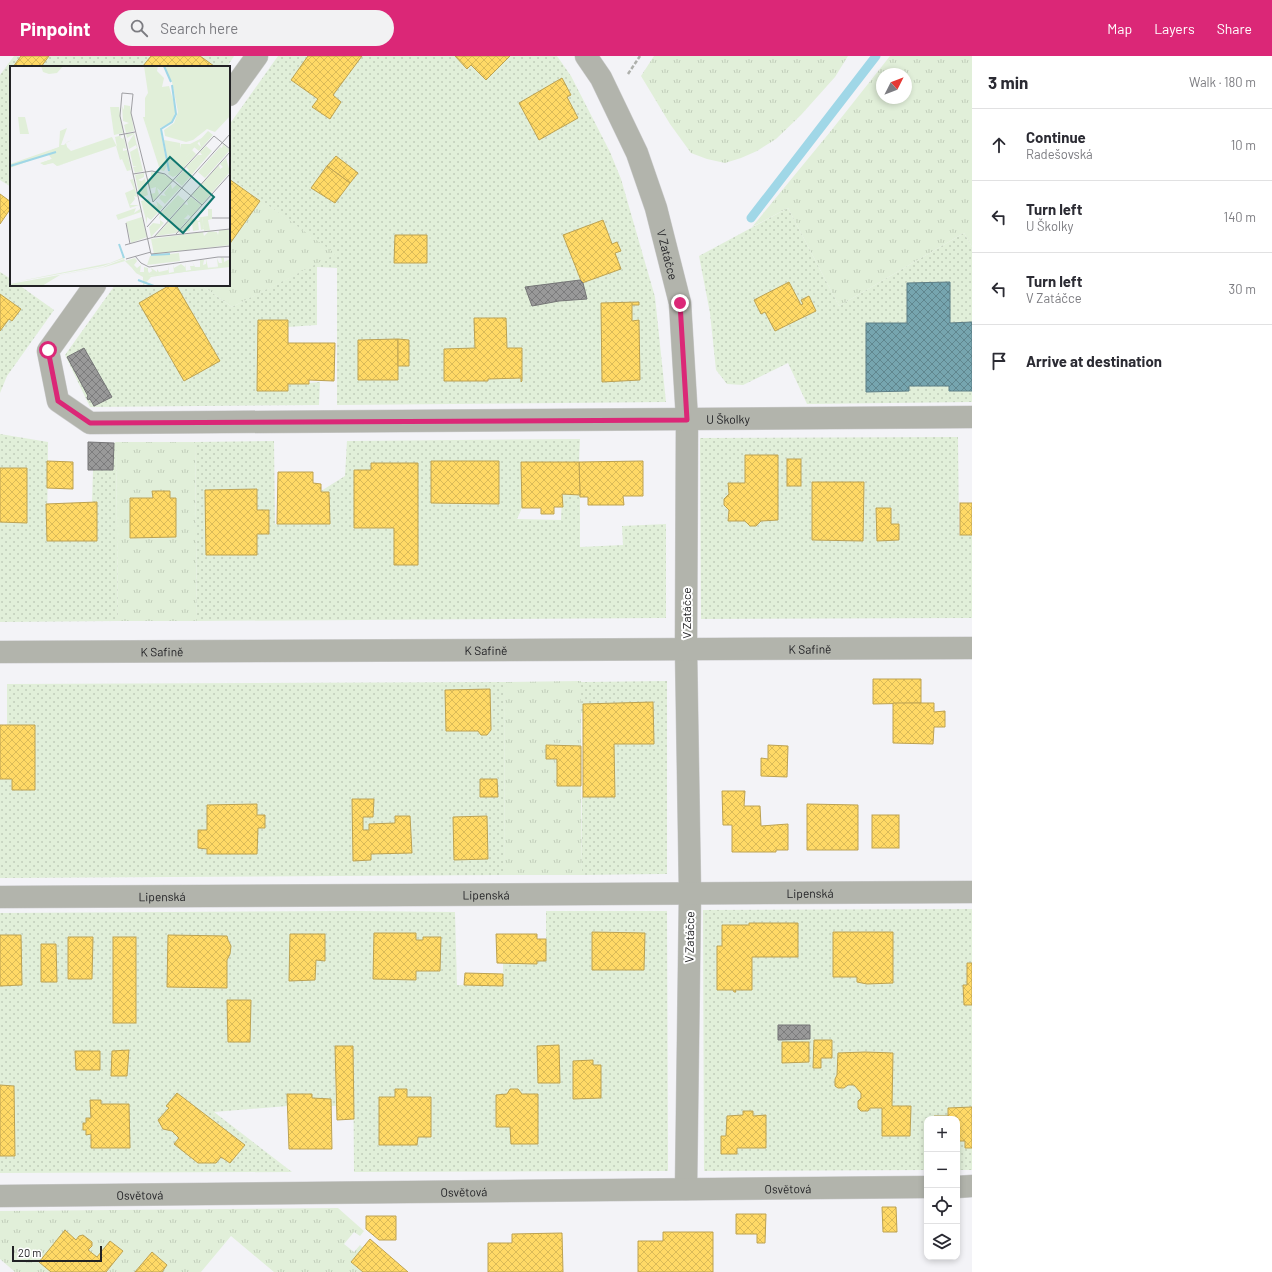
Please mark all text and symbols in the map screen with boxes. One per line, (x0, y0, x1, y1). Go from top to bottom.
search box (114, 10, 394, 46)
text: Pinpoint (20, 17, 90, 40)
icon: search (128, 17, 150, 39)
text: Search here (160, 19, 238, 37)
text: Map (1107, 20, 1132, 37)
text: Layers (1154, 20, 1195, 37)
text: Share (1217, 20, 1252, 37)
inset map (10, 66, 230, 286)
north arrow (876, 68, 912, 104)
text: 3 min (988, 72, 1028, 92)
text: Walk · 180 m (1189, 74, 1256, 90)
text: Continue (1026, 128, 1086, 146)
icon: ahead (988, 134, 1010, 156)
text: 10 m (1231, 137, 1256, 153)
text: Radešovská (1026, 146, 1093, 162)
text: Turn left (1026, 200, 1082, 218)
icon: left (988, 206, 1010, 228)
text: 140 m (1224, 209, 1256, 225)
text: U Školky (1026, 218, 1073, 234)
street label: V Zatáčce (655, 228, 681, 281)
text: Turn left (1026, 272, 1082, 290)
icon: left (988, 278, 1010, 300)
text: 30 m (1229, 281, 1256, 297)
text: V Zatáčce (1026, 290, 1082, 306)
route end (671, 294, 689, 312)
route start (39, 341, 57, 359)
icon: arrive (988, 350, 1010, 372)
text: Arrive at destination (1026, 352, 1162, 370)
street label: U Školky (706, 412, 751, 426)
street label: V Zatáčce (679, 587, 693, 639)
street label: K Safině (788, 642, 832, 656)
street label: K Safině (464, 643, 508, 657)
street label: K Safině (140, 644, 184, 658)
street label: Lipenská (786, 886, 834, 900)
street label: Lipenská (462, 887, 510, 902)
street label: Lipenská (138, 889, 186, 903)
street label: V Zatáčce (682, 911, 696, 963)
map controls (924, 1116, 960, 1260)
button: + (924, 1116, 960, 1152)
button: − (924, 1152, 960, 1188)
street label: Osvětová (764, 1181, 811, 1196)
street label: Osvětová (440, 1184, 487, 1199)
street label: Osvětová (116, 1187, 164, 1202)
button: locate (924, 1188, 960, 1224)
button: layers (924, 1224, 960, 1260)
scale bar (12, 1244, 102, 1263)
text: 20 m (18, 1246, 41, 1259)

